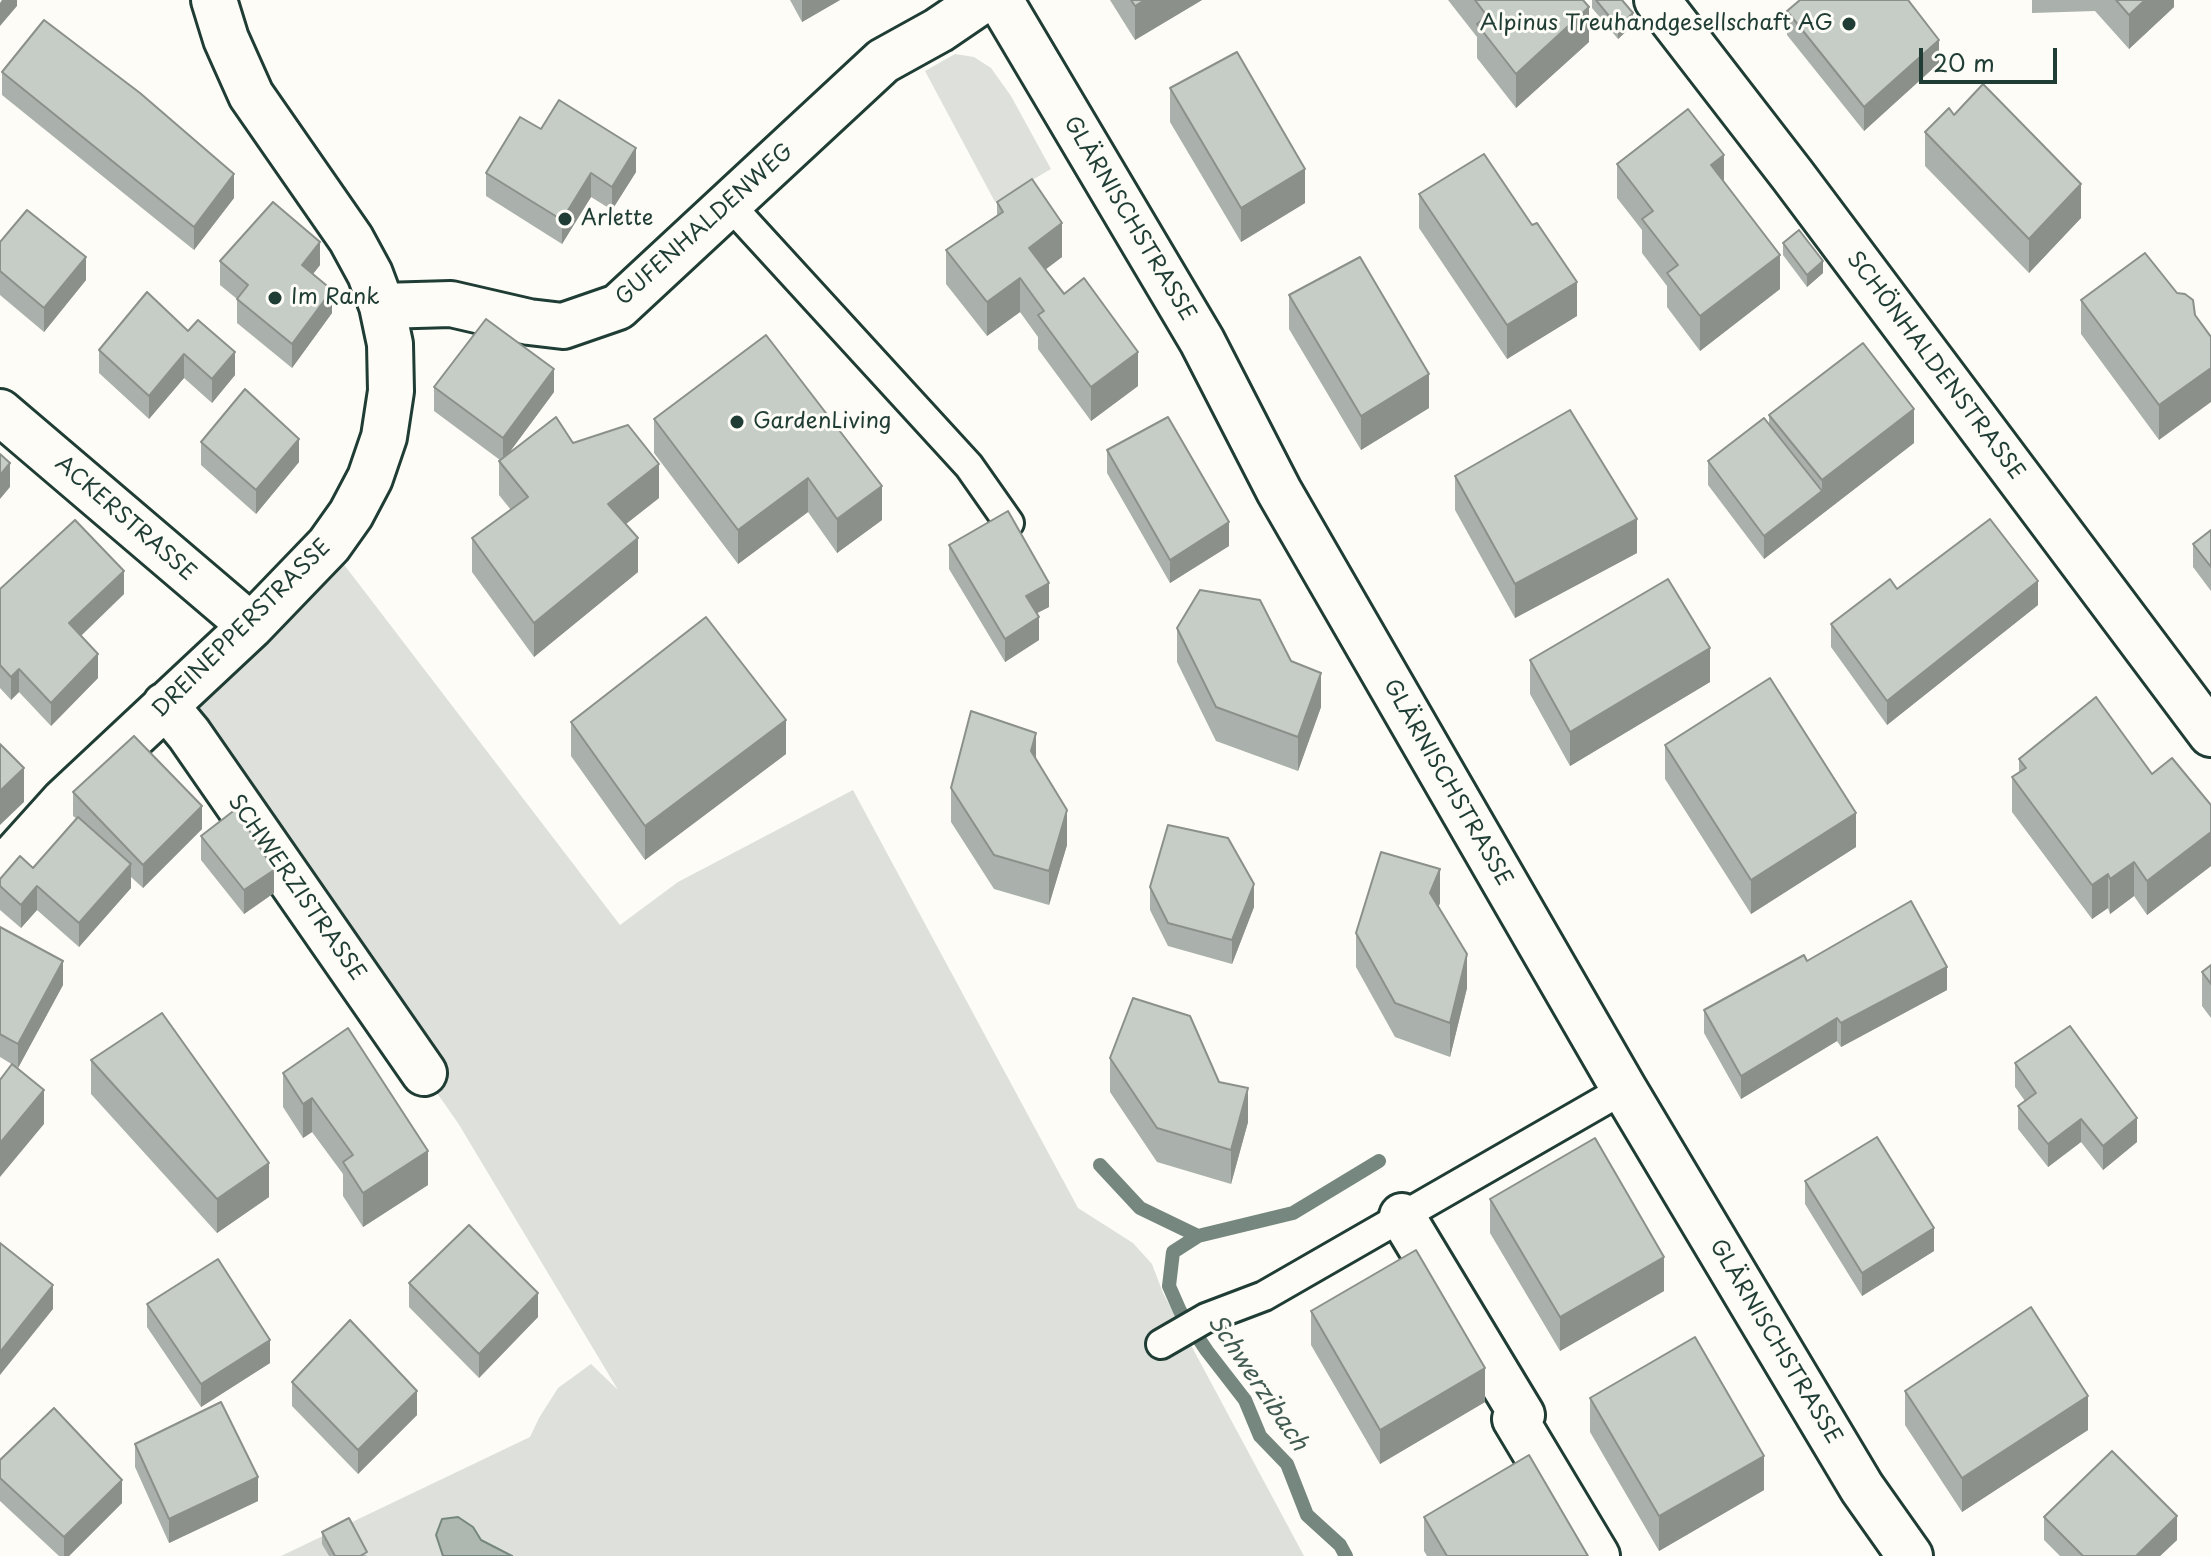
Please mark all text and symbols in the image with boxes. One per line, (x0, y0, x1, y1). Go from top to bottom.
place label: Alpinus Treuhandgesellschaft AG (1480, 11, 1833, 37)
marker: Alpinus Treuhandgesellschaft AG (1840, 15, 1858, 33)
scale bar (1923, 32, 2061, 82)
text: 20 m (1933, 44, 1995, 80)
street label: GLÄRNISCHSTRASSE (1057, 112, 1201, 326)
street label: GUFENHALDENWEG (611, 138, 799, 312)
place label: Arlette (581, 206, 653, 232)
marker: Arlette (556, 210, 574, 228)
street label: SCHÖNHALDENSTRASSE (1841, 247, 2029, 485)
place label: Im Rank (291, 285, 380, 311)
marker: Im Rank (266, 289, 284, 307)
place label: GardenLiving (753, 409, 892, 435)
marker: GardenLiving (728, 413, 746, 431)
street label: ACKERSTRASSE (49, 451, 201, 587)
street label: DREINEPPERSTRASSE (147, 534, 337, 724)
street label: GLÄRNISCHSTRASSE (1377, 675, 1517, 891)
street label: SCHWERZISTRASSE (222, 790, 370, 986)
street label: GLÄRNISCHSTRASSE (1703, 1235, 1847, 1449)
water label: Schwerzibach (1201, 1309, 1313, 1457)

